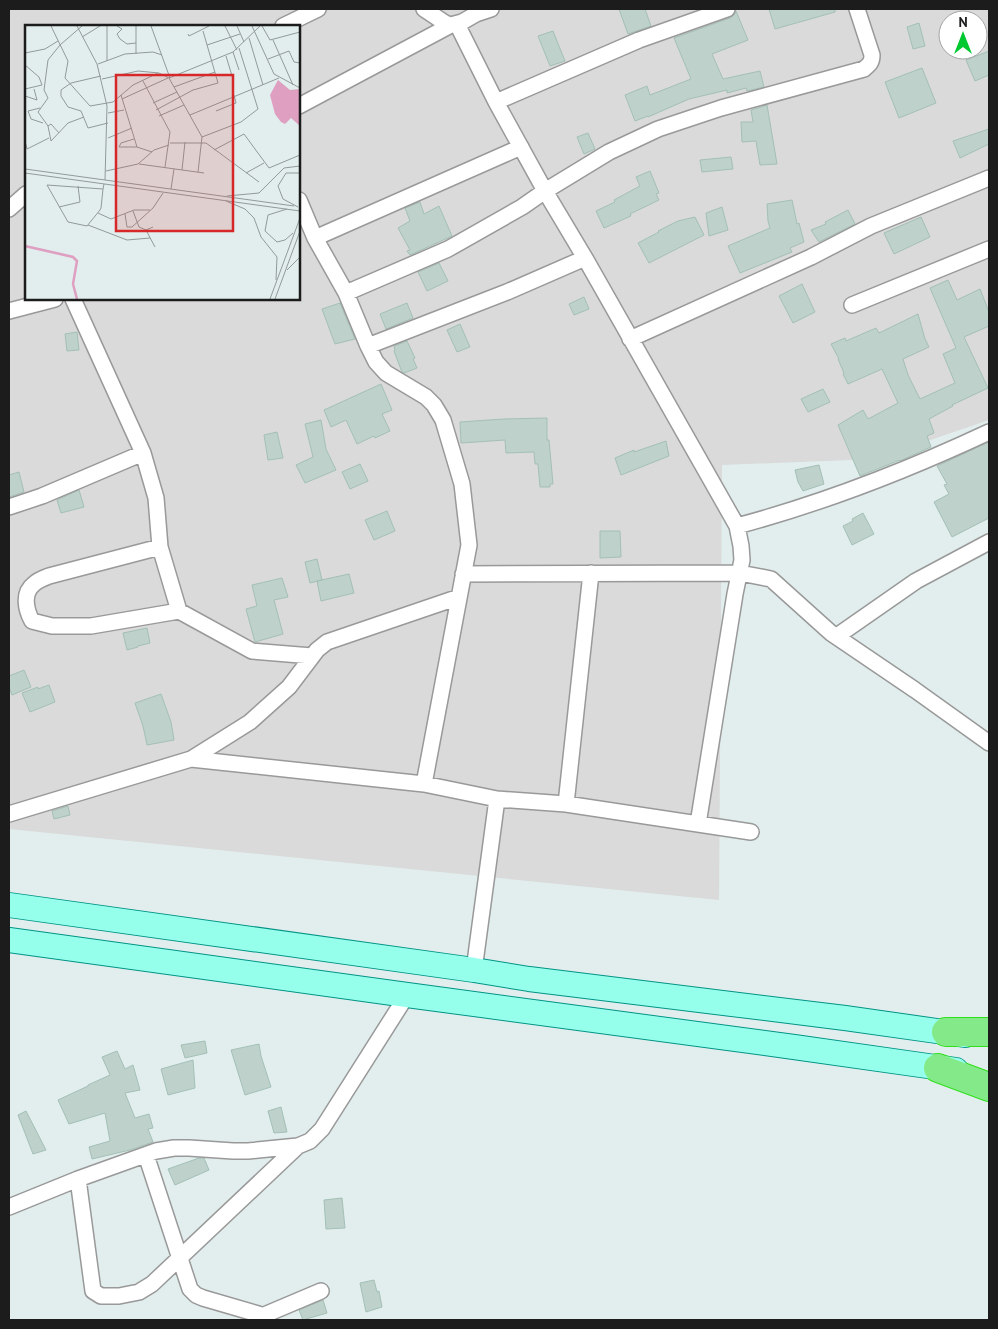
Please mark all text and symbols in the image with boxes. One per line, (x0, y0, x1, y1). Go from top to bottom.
north arrow (938, 10, 988, 60)
text: N (958, 13, 968, 31)
inset map (25, 25, 300, 300)

